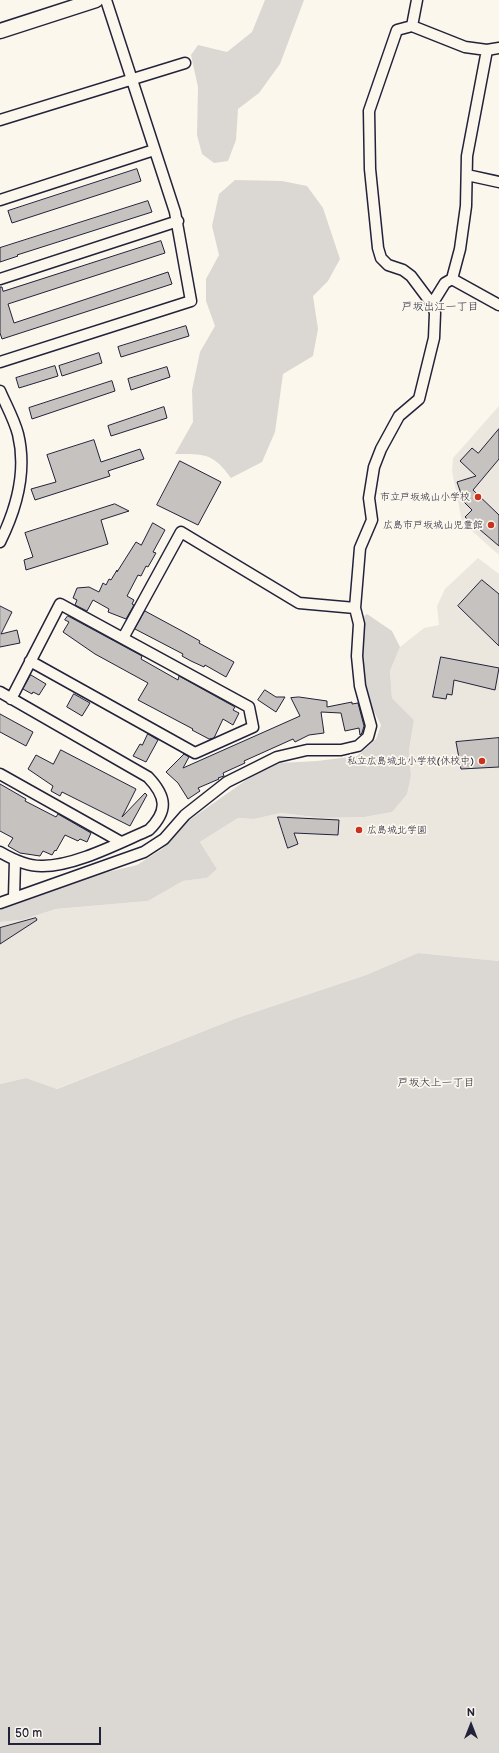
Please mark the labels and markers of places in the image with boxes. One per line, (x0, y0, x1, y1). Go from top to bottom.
place label: 市立戸坂城山小学校 (380, 491, 470, 503)
marker: 市立戸坂城山小学校 (473, 492, 483, 502)
place label: 広島市戸坂城山児童館 (383, 519, 483, 531)
marker: 広島市戸坂城山児童館 (486, 520, 496, 530)
place label: 私立広島城北小学校(休校中) (347, 755, 474, 767)
marker: 私立広島城北小学校(休校中) (477, 756, 487, 766)
place label: 広島城北学園 (367, 824, 427, 836)
marker: 広島城北学園 (354, 825, 364, 835)

